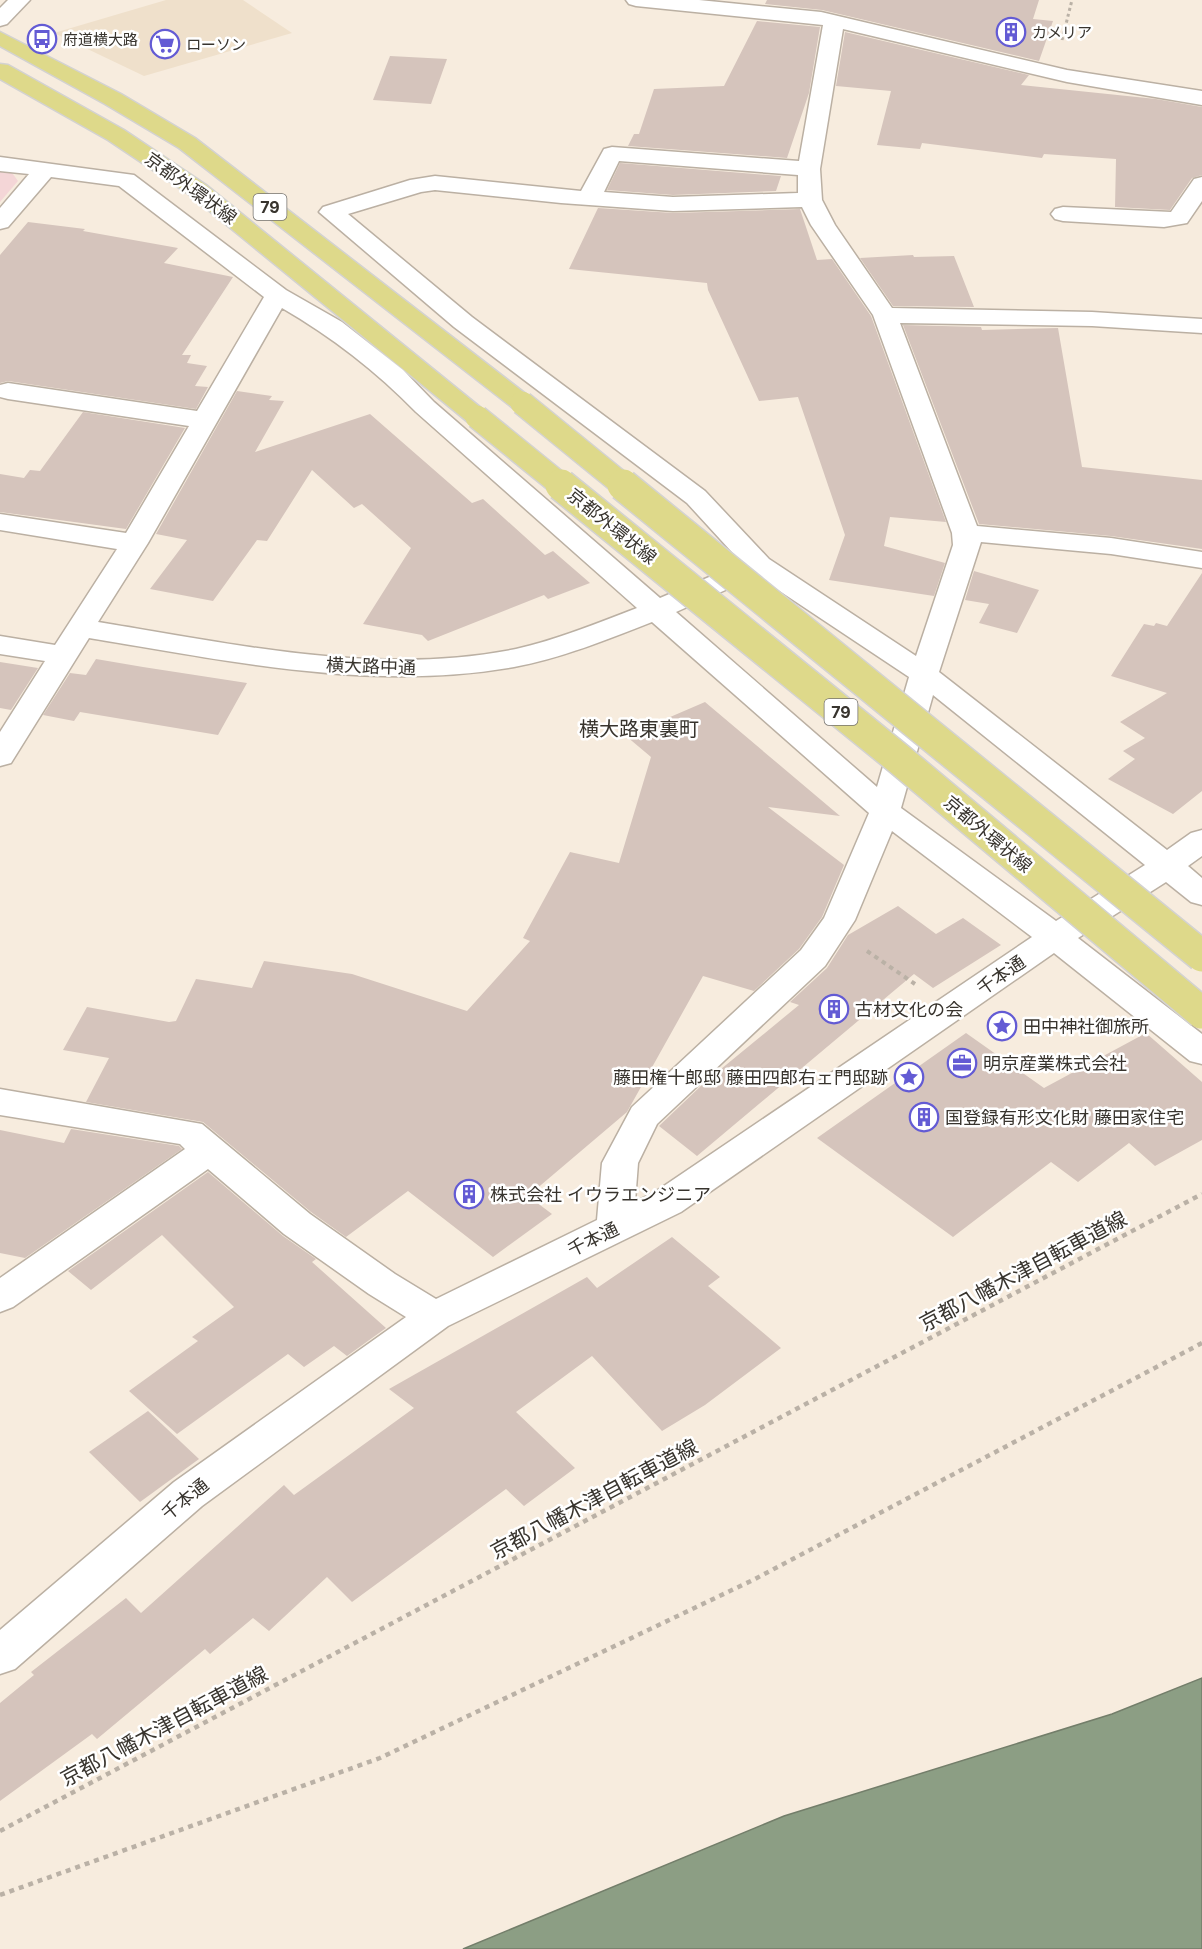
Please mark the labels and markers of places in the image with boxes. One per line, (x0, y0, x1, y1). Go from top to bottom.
building icon: カメリア (995, 16, 1027, 48)
bus stop icon: 府道横大路 (26, 23, 58, 55)
place label: カメリア (1032, 23, 1092, 42)
supermarket icon: ローソン (149, 28, 181, 60)
place label: 府道横大路 (63, 30, 138, 49)
place label: ローソン (186, 35, 246, 54)
building icon: 古材文化の会 (818, 993, 850, 1025)
place label: 古材文化の会 (855, 999, 963, 1020)
place icon: 田中神社御旅所 (986, 1010, 1018, 1042)
place label: 田中神社御旅所 (1023, 1016, 1149, 1037)
office icon: 明京産業株式会社 (946, 1047, 978, 1079)
place label: 明京産業株式会社 (983, 1053, 1127, 1074)
place icon: 藤田権十郎邸 藤田四郎右ェ門邸跡 (893, 1061, 925, 1093)
place label: 藤田権十郎邸 藤田四郎右ェ門邸跡 (613, 1067, 888, 1088)
building icon: 国登録有形文化財 藤田家住宅 (908, 1101, 940, 1133)
place label: 国登録有形文化財 藤田家住宅 (945, 1107, 1184, 1128)
building icon: 株式会社 イウラエンジニア (453, 1178, 485, 1210)
place label: 株式会社 イウラエンジニア (490, 1184, 711, 1205)

